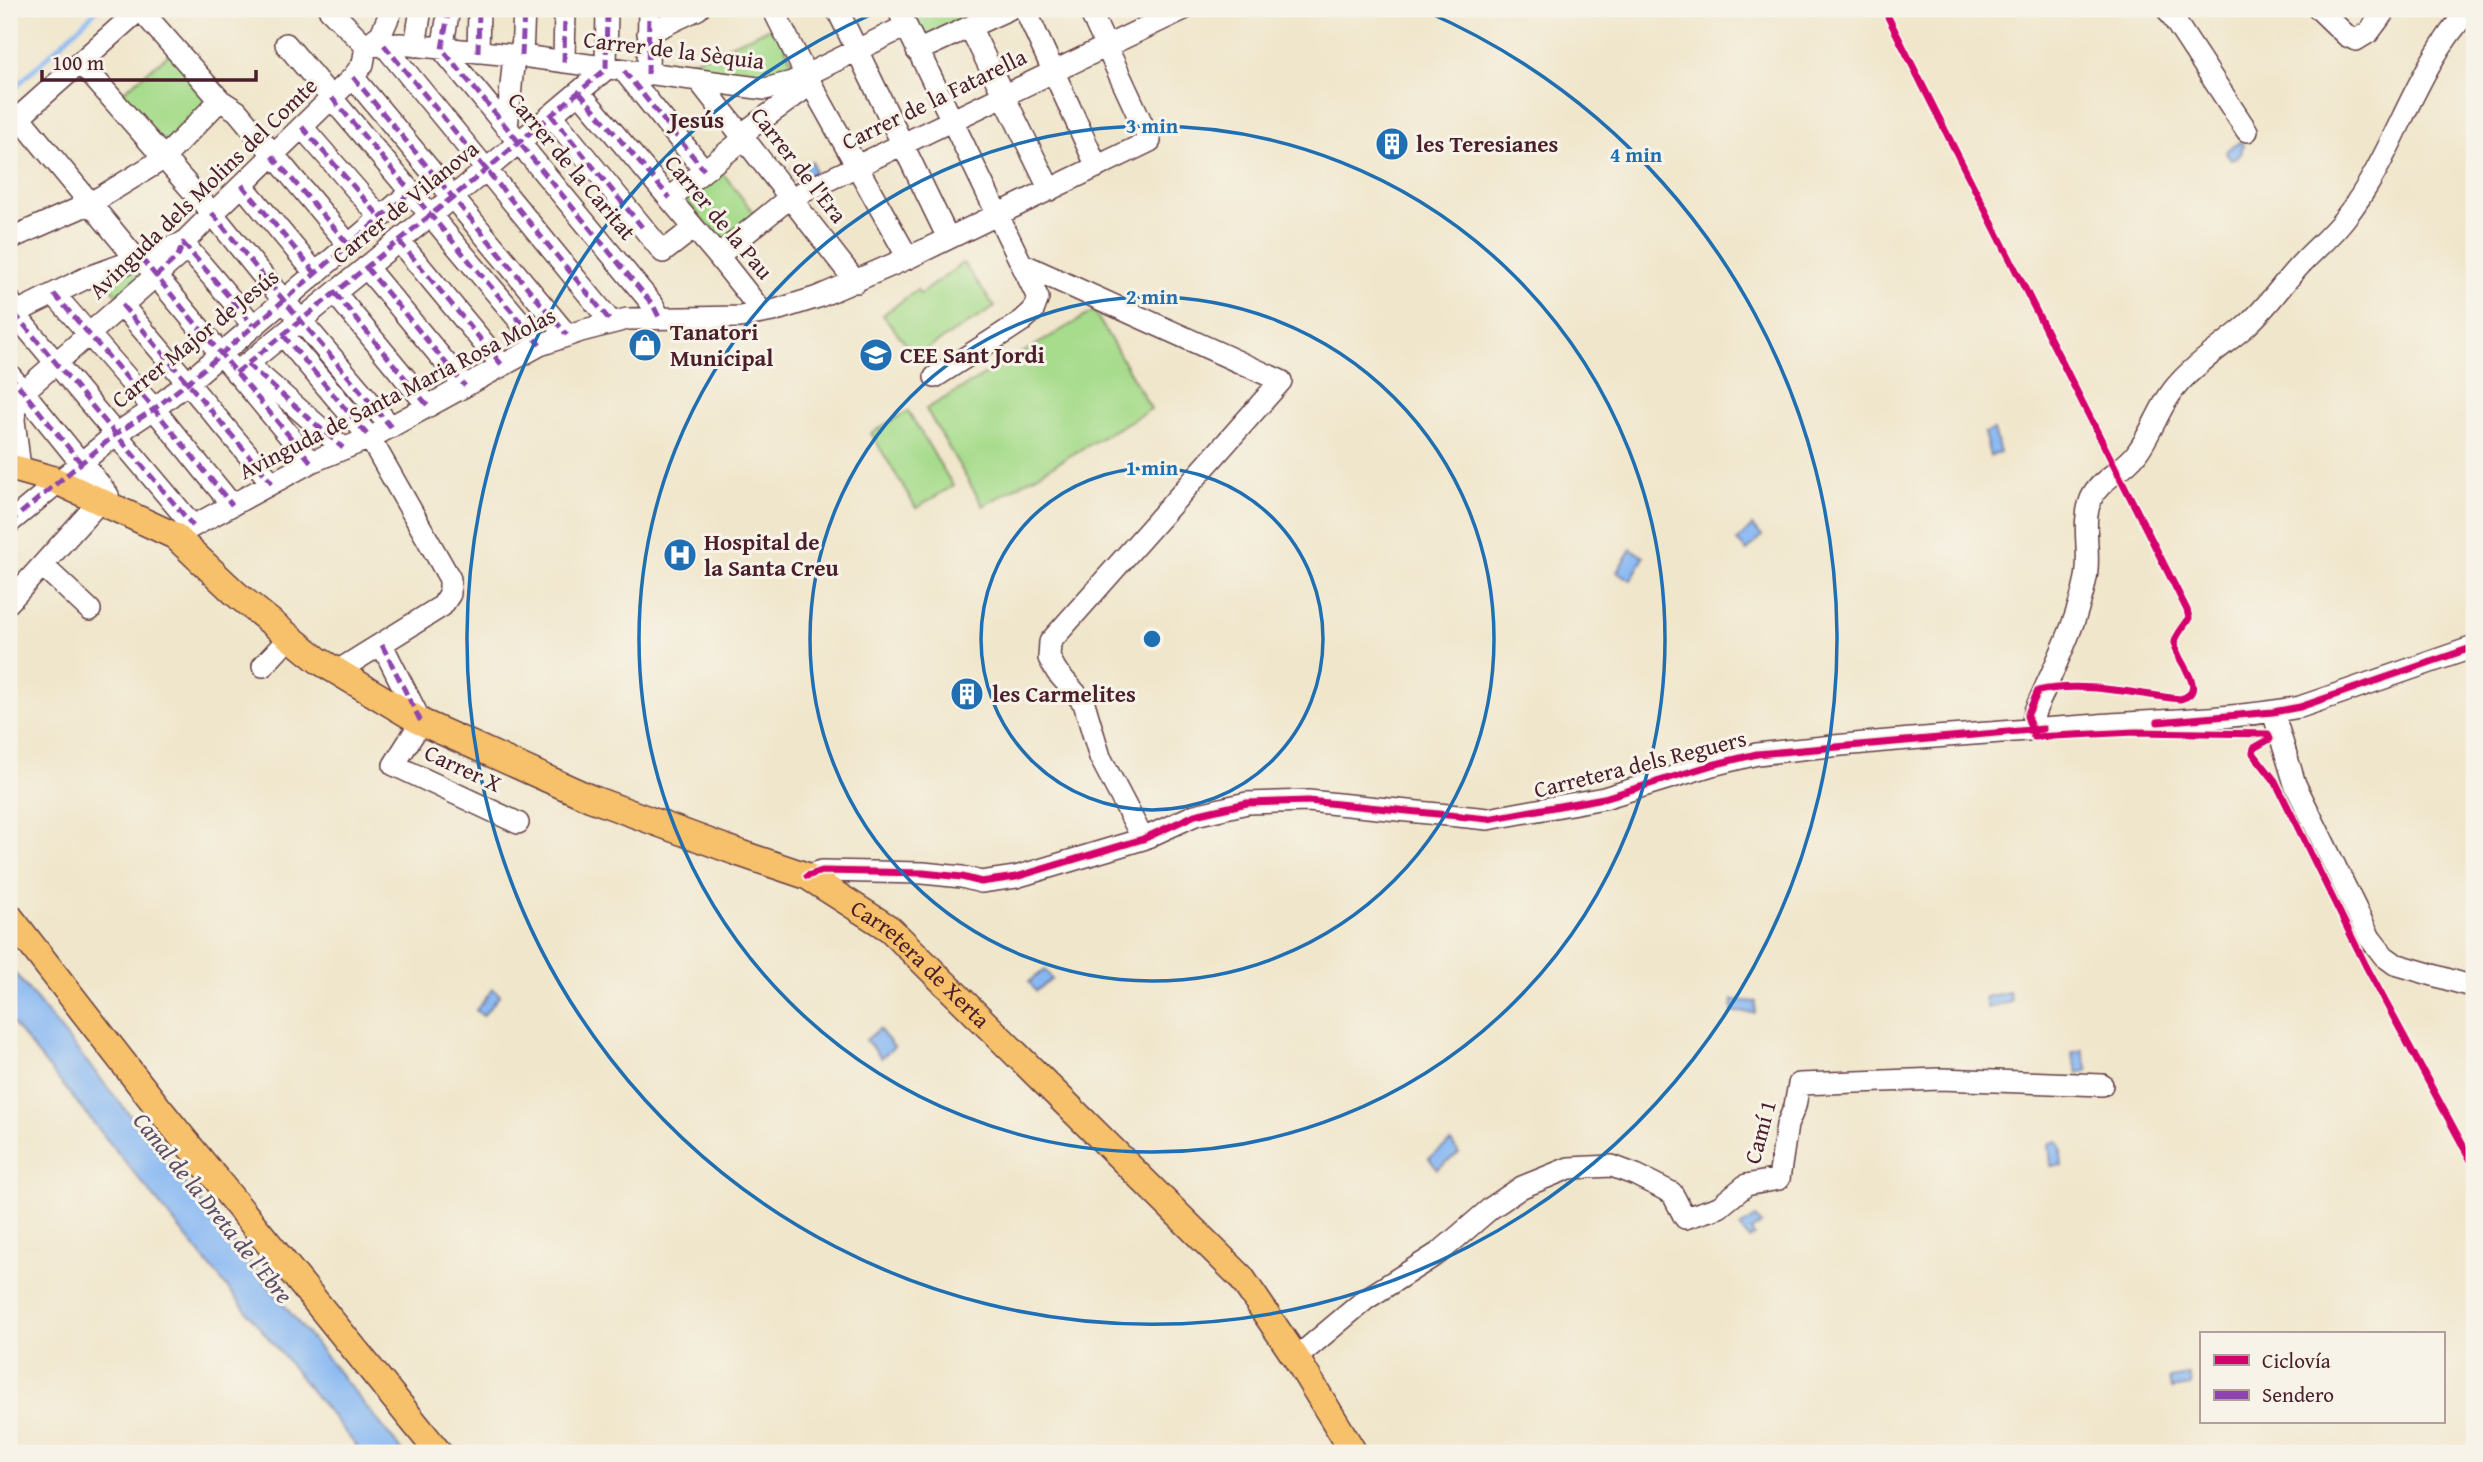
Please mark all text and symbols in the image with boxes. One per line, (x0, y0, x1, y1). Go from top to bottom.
street label: Carrer de la Sèquia (582, 22, 766, 77)
scale bar (42, 38, 256, 82)
street label: Carrer de la Fatarella (836, 39, 1032, 158)
text: 100 m (52, 47, 104, 78)
street label: Avinguda dels Molins del Comte (81, 69, 324, 306)
street label: Carrer de la Caritat (501, 84, 644, 247)
street label: Carrer de l'Era (743, 100, 855, 230)
district label: Jesús (666, 102, 724, 137)
text: 3 min (1126, 110, 1179, 141)
building icon: les Teresianes (1373, 125, 1411, 163)
place label: les Teresianes (1416, 127, 1559, 160)
street label: Carrer de Vilanova (324, 132, 485, 271)
text: 4 min (1610, 139, 1663, 170)
street label: Carrer de la Pau (657, 147, 782, 287)
street label: Carrer Major de Jesús (104, 260, 285, 415)
text: 2 min (1126, 281, 1179, 312)
street label: Avinguda de Santa Maria Rosa Molas (233, 298, 561, 487)
place label: Tanatori Municipal (670, 315, 773, 374)
shop icon: Tanatori Municipal (626, 326, 664, 364)
school or university icon: CEE Sant Jordi (857, 336, 895, 374)
place label: CEE Sant Jordi (900, 338, 1045, 371)
text: 1 min (1126, 452, 1179, 483)
place label: Hospital de la Santa Creu (704, 525, 840, 584)
hospital icon: Hospital de la Santa Creu (661, 536, 699, 574)
centre of rings (1140, 627, 1164, 651)
building icon: les Carmelites (948, 675, 986, 713)
place label: les Carmelites (992, 677, 1136, 710)
street label: Carretera dels Reguers (1530, 721, 1750, 806)
street label: Carrer X (419, 735, 507, 800)
street label: Carretera de Xerta (845, 891, 998, 1036)
street label: Camí 1 (1735, 1096, 1784, 1167)
water label: Canal de la Dreta de l'Ebre (125, 1104, 302, 1311)
legend (2200, 1332, 2444, 1424)
text: Ciclovía (2262, 1345, 2331, 1376)
text: Sendero (2262, 1379, 2334, 1410)

